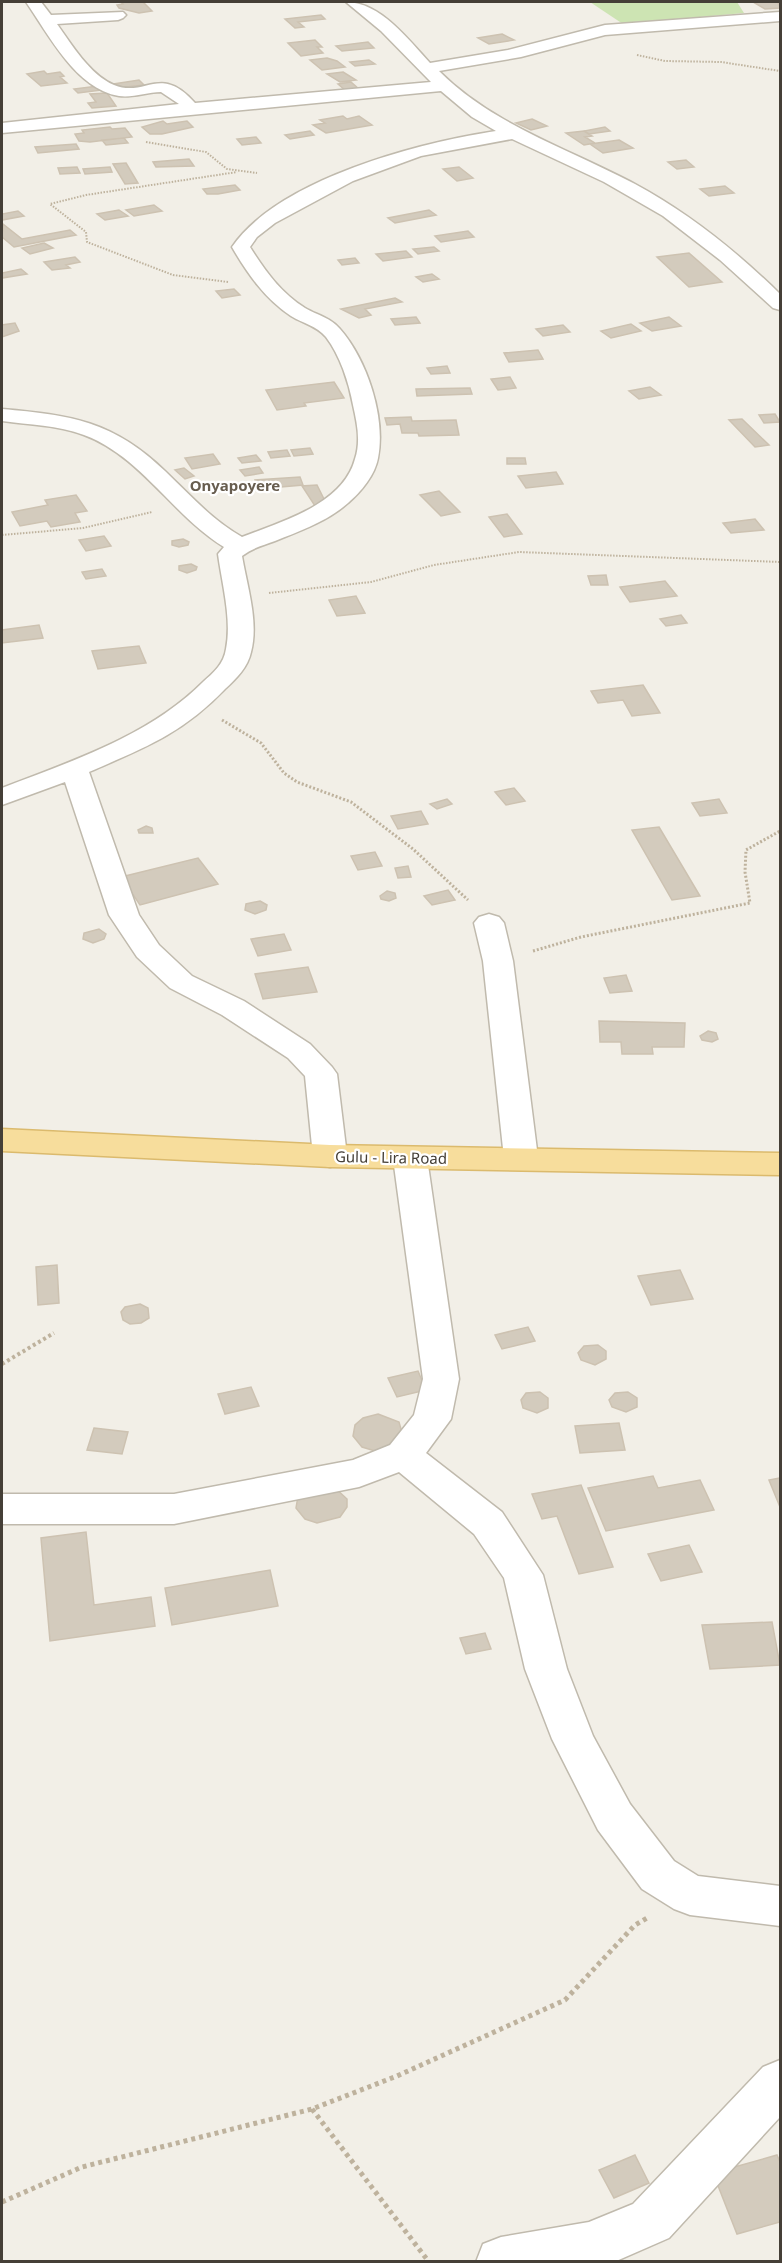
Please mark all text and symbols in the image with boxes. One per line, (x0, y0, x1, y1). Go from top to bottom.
district label: Onyapoyere (190, 475, 280, 495)
street label: Gulu - Lira Road (335, 1146, 447, 1168)

